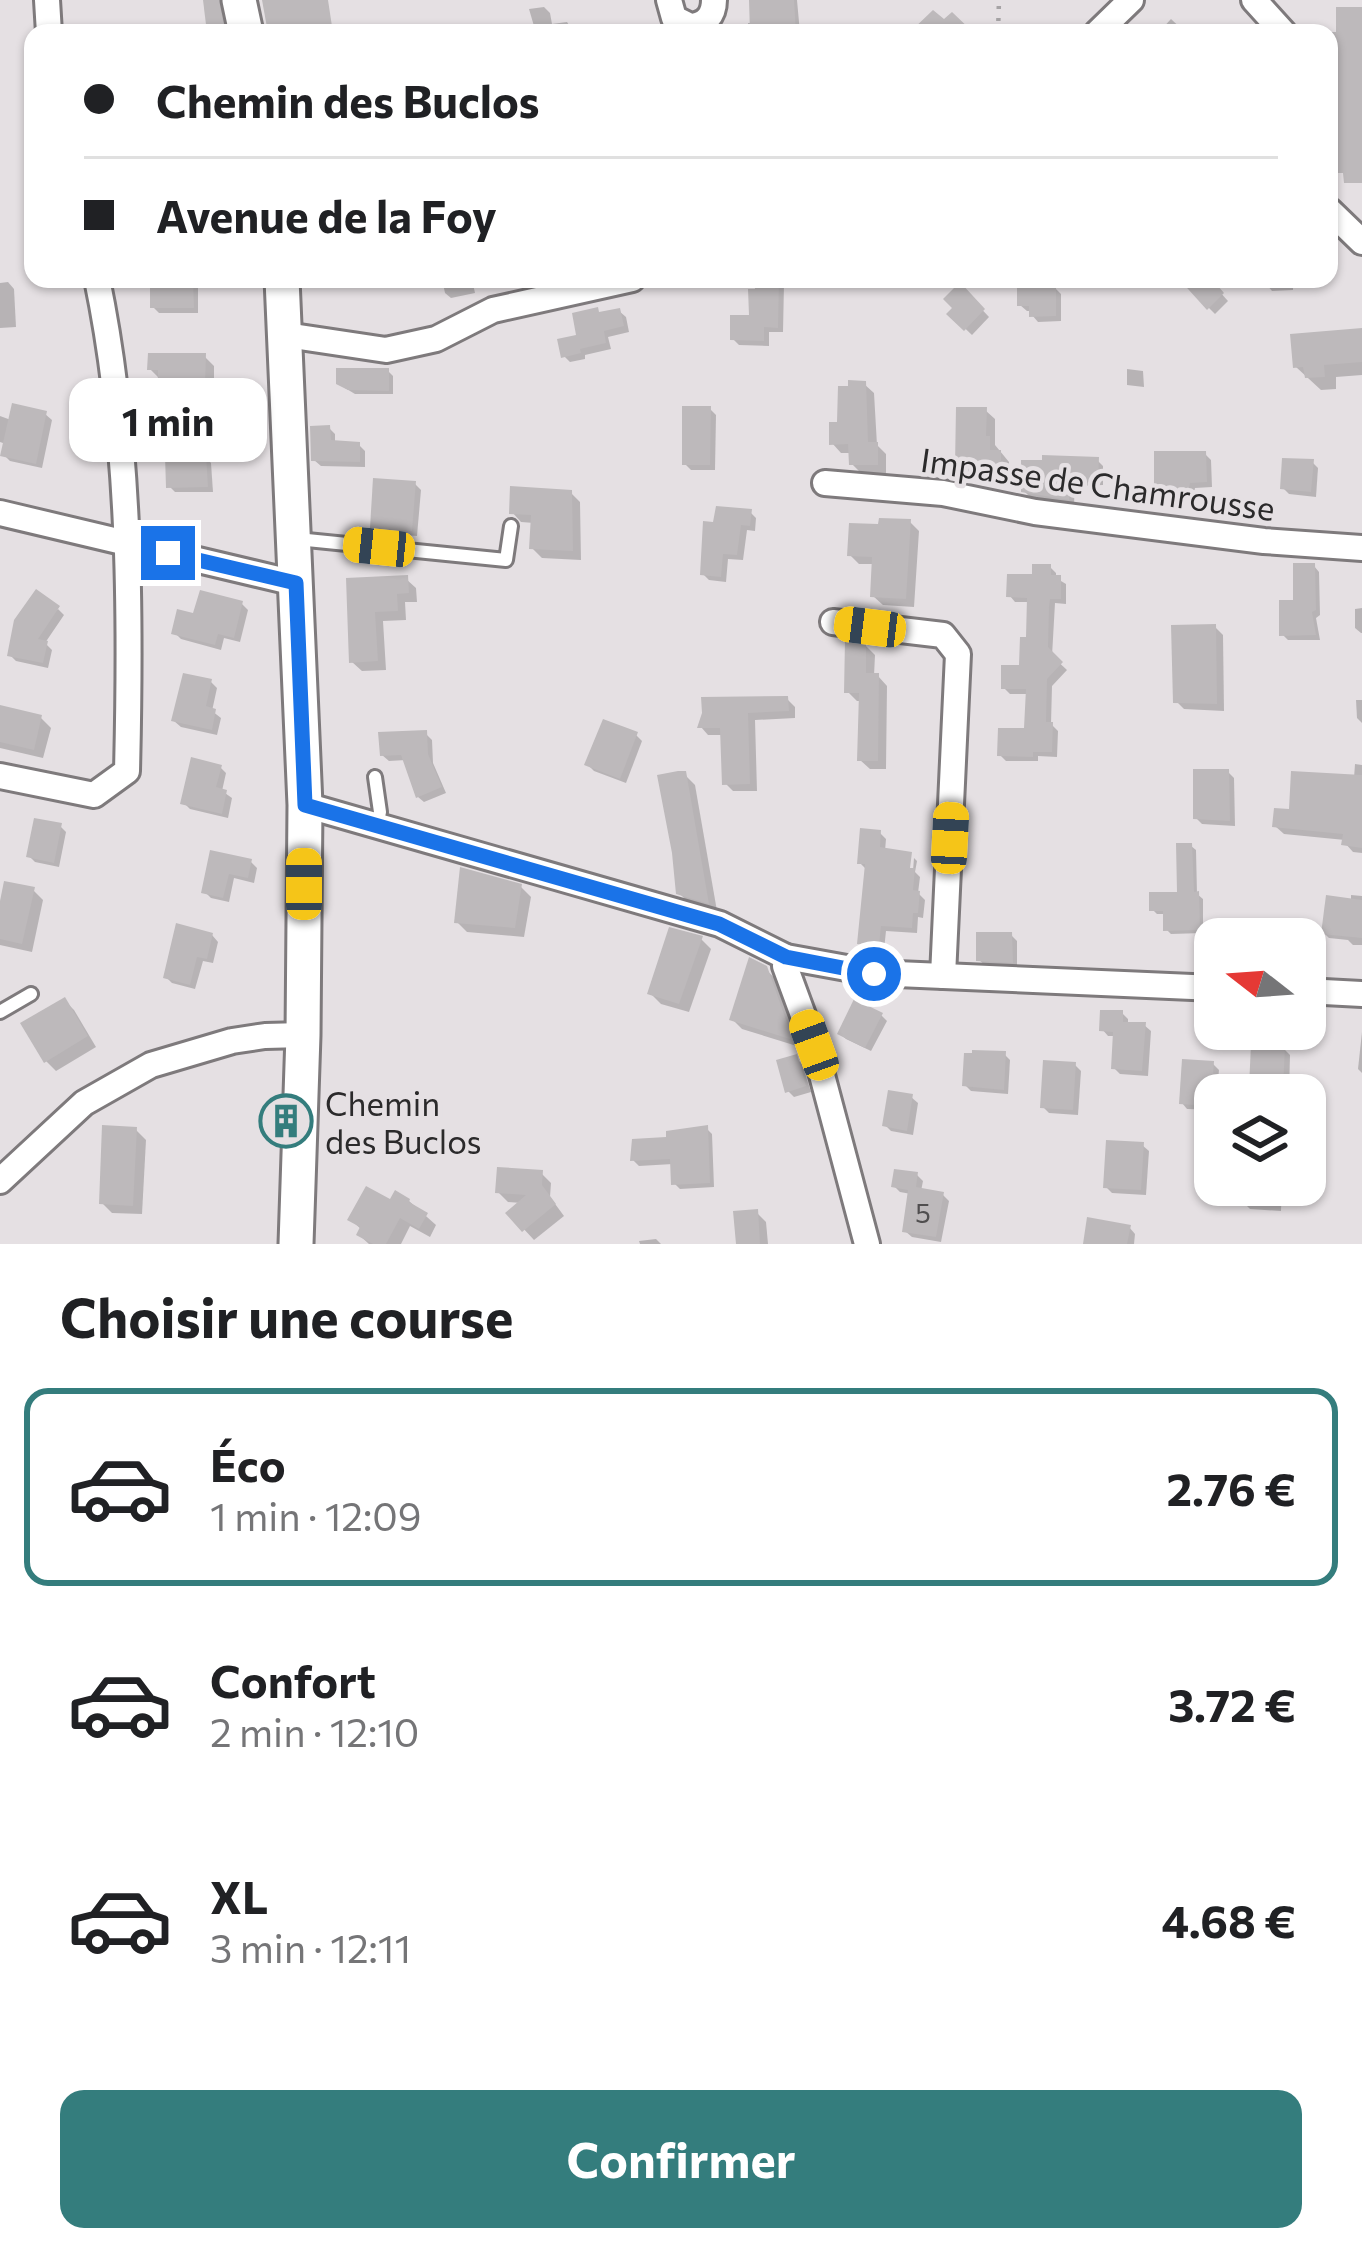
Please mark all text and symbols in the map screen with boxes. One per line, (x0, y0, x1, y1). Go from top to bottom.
text: Chemin des Buclos (156, 72, 539, 127)
text: Avenue de la Foy (156, 187, 497, 242)
callout: 1 min (69, 379, 267, 463)
text: 1 min (122, 396, 214, 444)
street label: Impasse de Chamrousse (918, 438, 1278, 528)
car (341, 525, 417, 569)
route end (141, 526, 195, 580)
car (832, 605, 908, 649)
car (930, 801, 970, 875)
car (286, 848, 322, 920)
north arrow (1194, 918, 1326, 1050)
map controls (1194, 918, 1326, 1206)
route start (847, 947, 901, 1001)
car (785, 1005, 843, 1085)
button: layers (1194, 1074, 1326, 1206)
place label: Chemin des Buclos (325, 1082, 482, 1161)
building icon: Chemin des Buclos (258, 1093, 314, 1149)
house number: 5 (915, 1196, 931, 1229)
text: Choisir une course (60, 1283, 513, 1349)
icon: car (66, 1433, 174, 1541)
text: Éco (210, 1436, 286, 1491)
text: 2.76 € (1166, 1460, 1296, 1515)
text: 1 min · 12:09 (210, 1491, 421, 1539)
icon: car (66, 1649, 174, 1757)
text: Confort (210, 1652, 376, 1707)
text: 3.72 € (1168, 1676, 1296, 1731)
text: 2 min · 12:10 (210, 1707, 419, 1755)
icon: car (66, 1865, 174, 1973)
text: XL (210, 1868, 268, 1923)
text: 4.68 € (1161, 1892, 1296, 1947)
text: 3 min · 12:11 (210, 1923, 411, 1971)
button: Confirmer (60, 2090, 1302, 2228)

